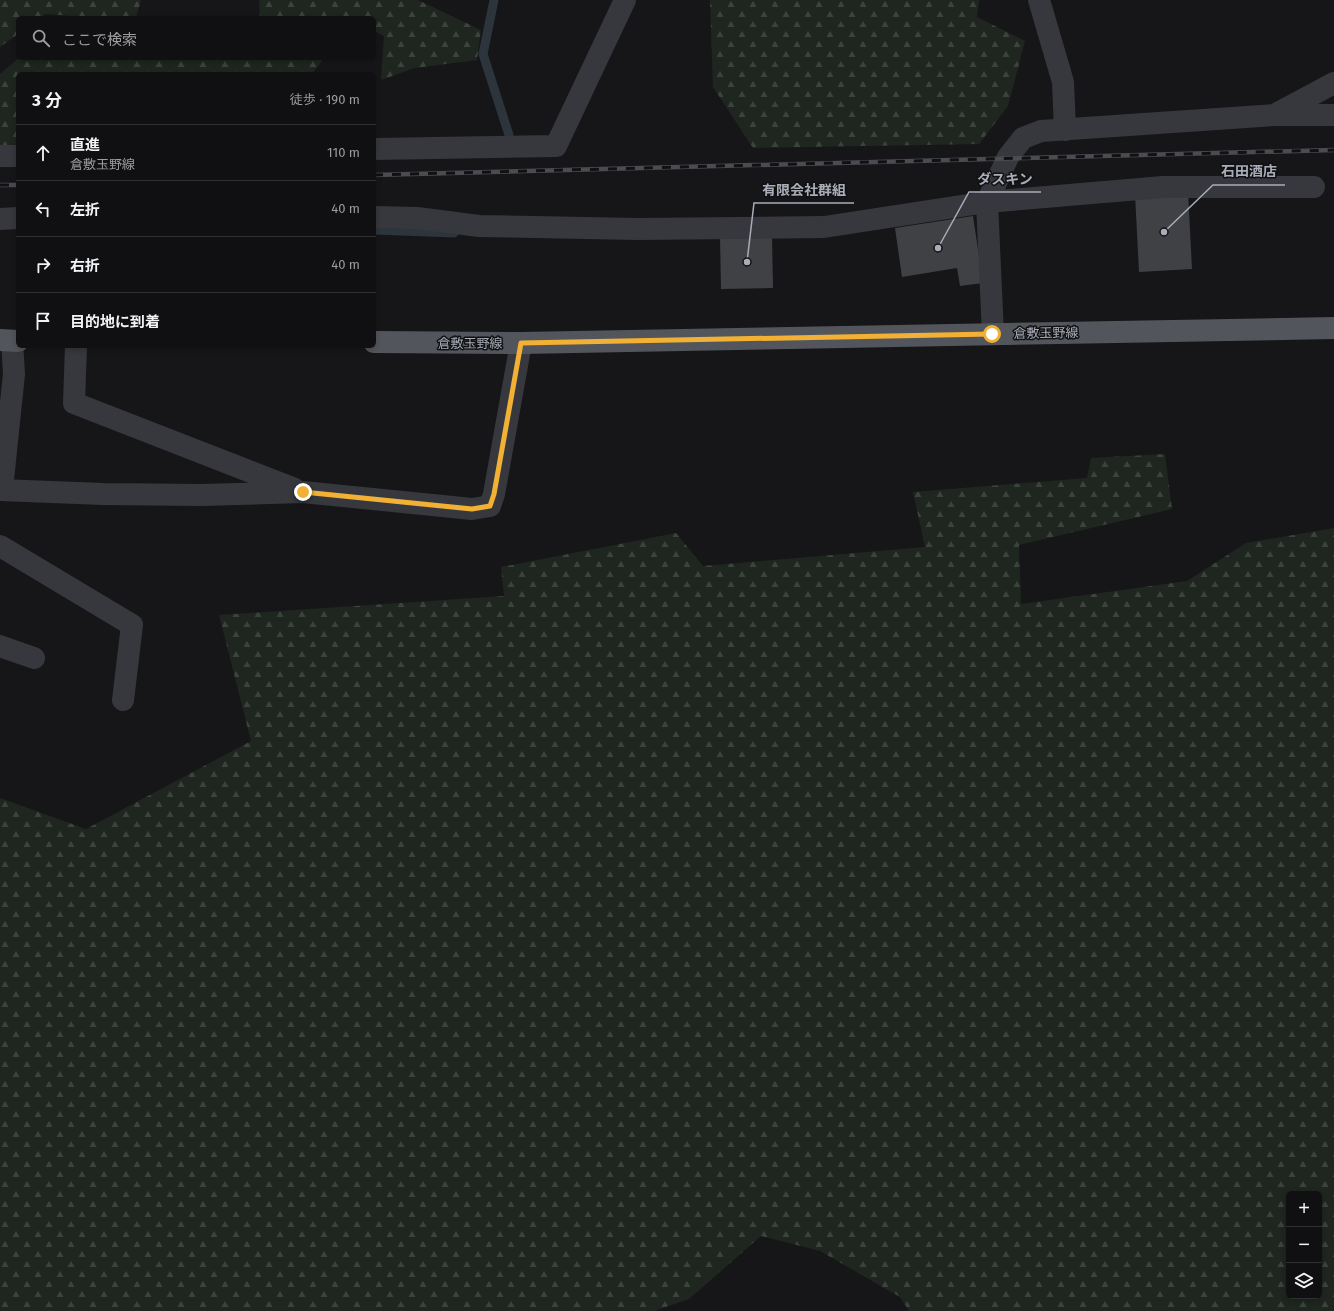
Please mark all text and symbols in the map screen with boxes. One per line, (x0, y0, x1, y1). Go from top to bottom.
search box (16, 16, 376, 60)
icon: search (30, 27, 52, 49)
text: ここで検索 (62, 31, 137, 49)
text: 3 分 (32, 90, 62, 111)
text: 徒歩 · 190 m (290, 92, 360, 107)
text: 直進 (70, 136, 100, 154)
icon: ahead (32, 142, 54, 164)
text: 110 m (327, 145, 360, 160)
text: 倉敷玉野線 (70, 157, 135, 172)
callout: 石田酒店 (1213, 159, 1285, 185)
text: 石田酒店 (1221, 163, 1277, 180)
callout: ダスキン (969, 166, 1041, 192)
text: ダスキン (977, 171, 1033, 188)
callout: 有限会社群組 (754, 177, 854, 203)
text: 有限会社群組 (762, 182, 846, 199)
icon: left (32, 198, 54, 220)
text: 左折 (70, 201, 100, 219)
text: 40 m (331, 201, 360, 216)
icon: right (32, 254, 54, 276)
text: 右折 (70, 257, 100, 275)
text: 40 m (331, 257, 360, 272)
icon: arrive (32, 310, 54, 332)
text: 目的地に到着 (70, 313, 160, 331)
route start (983, 325, 1001, 343)
street label: 倉敷玉野線 (1013, 325, 1079, 341)
street label: 倉敷玉野線 (437, 336, 503, 351)
route end (294, 483, 312, 501)
map controls (1286, 1191, 1322, 1299)
button: + (1286, 1191, 1322, 1227)
button: − (1286, 1227, 1322, 1263)
button: layers (1286, 1263, 1322, 1299)

